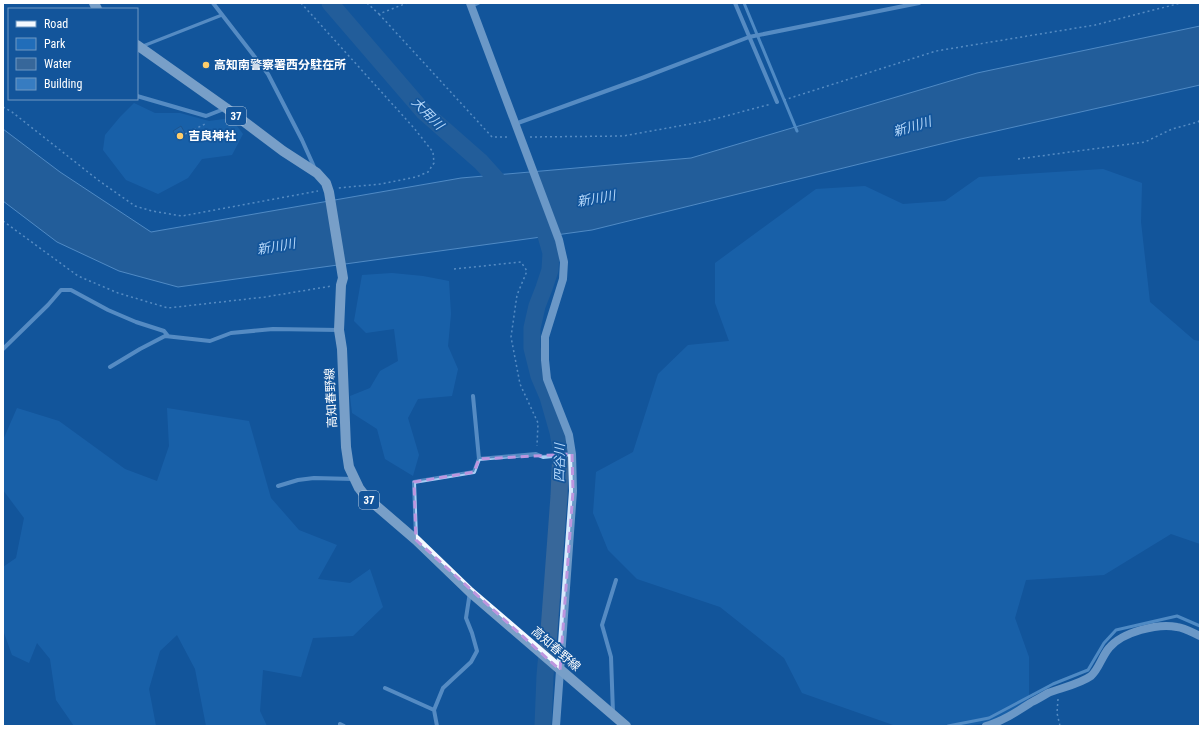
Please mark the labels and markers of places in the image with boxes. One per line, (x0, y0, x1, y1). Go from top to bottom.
place label: 高知南警察署西分駐在所 (214, 58, 346, 72)
marker: 高知南警察署西分駐在所 (201, 60, 211, 70)
place label: 吉良神社 (188, 129, 236, 143)
marker: 吉良神社 (175, 131, 185, 141)

